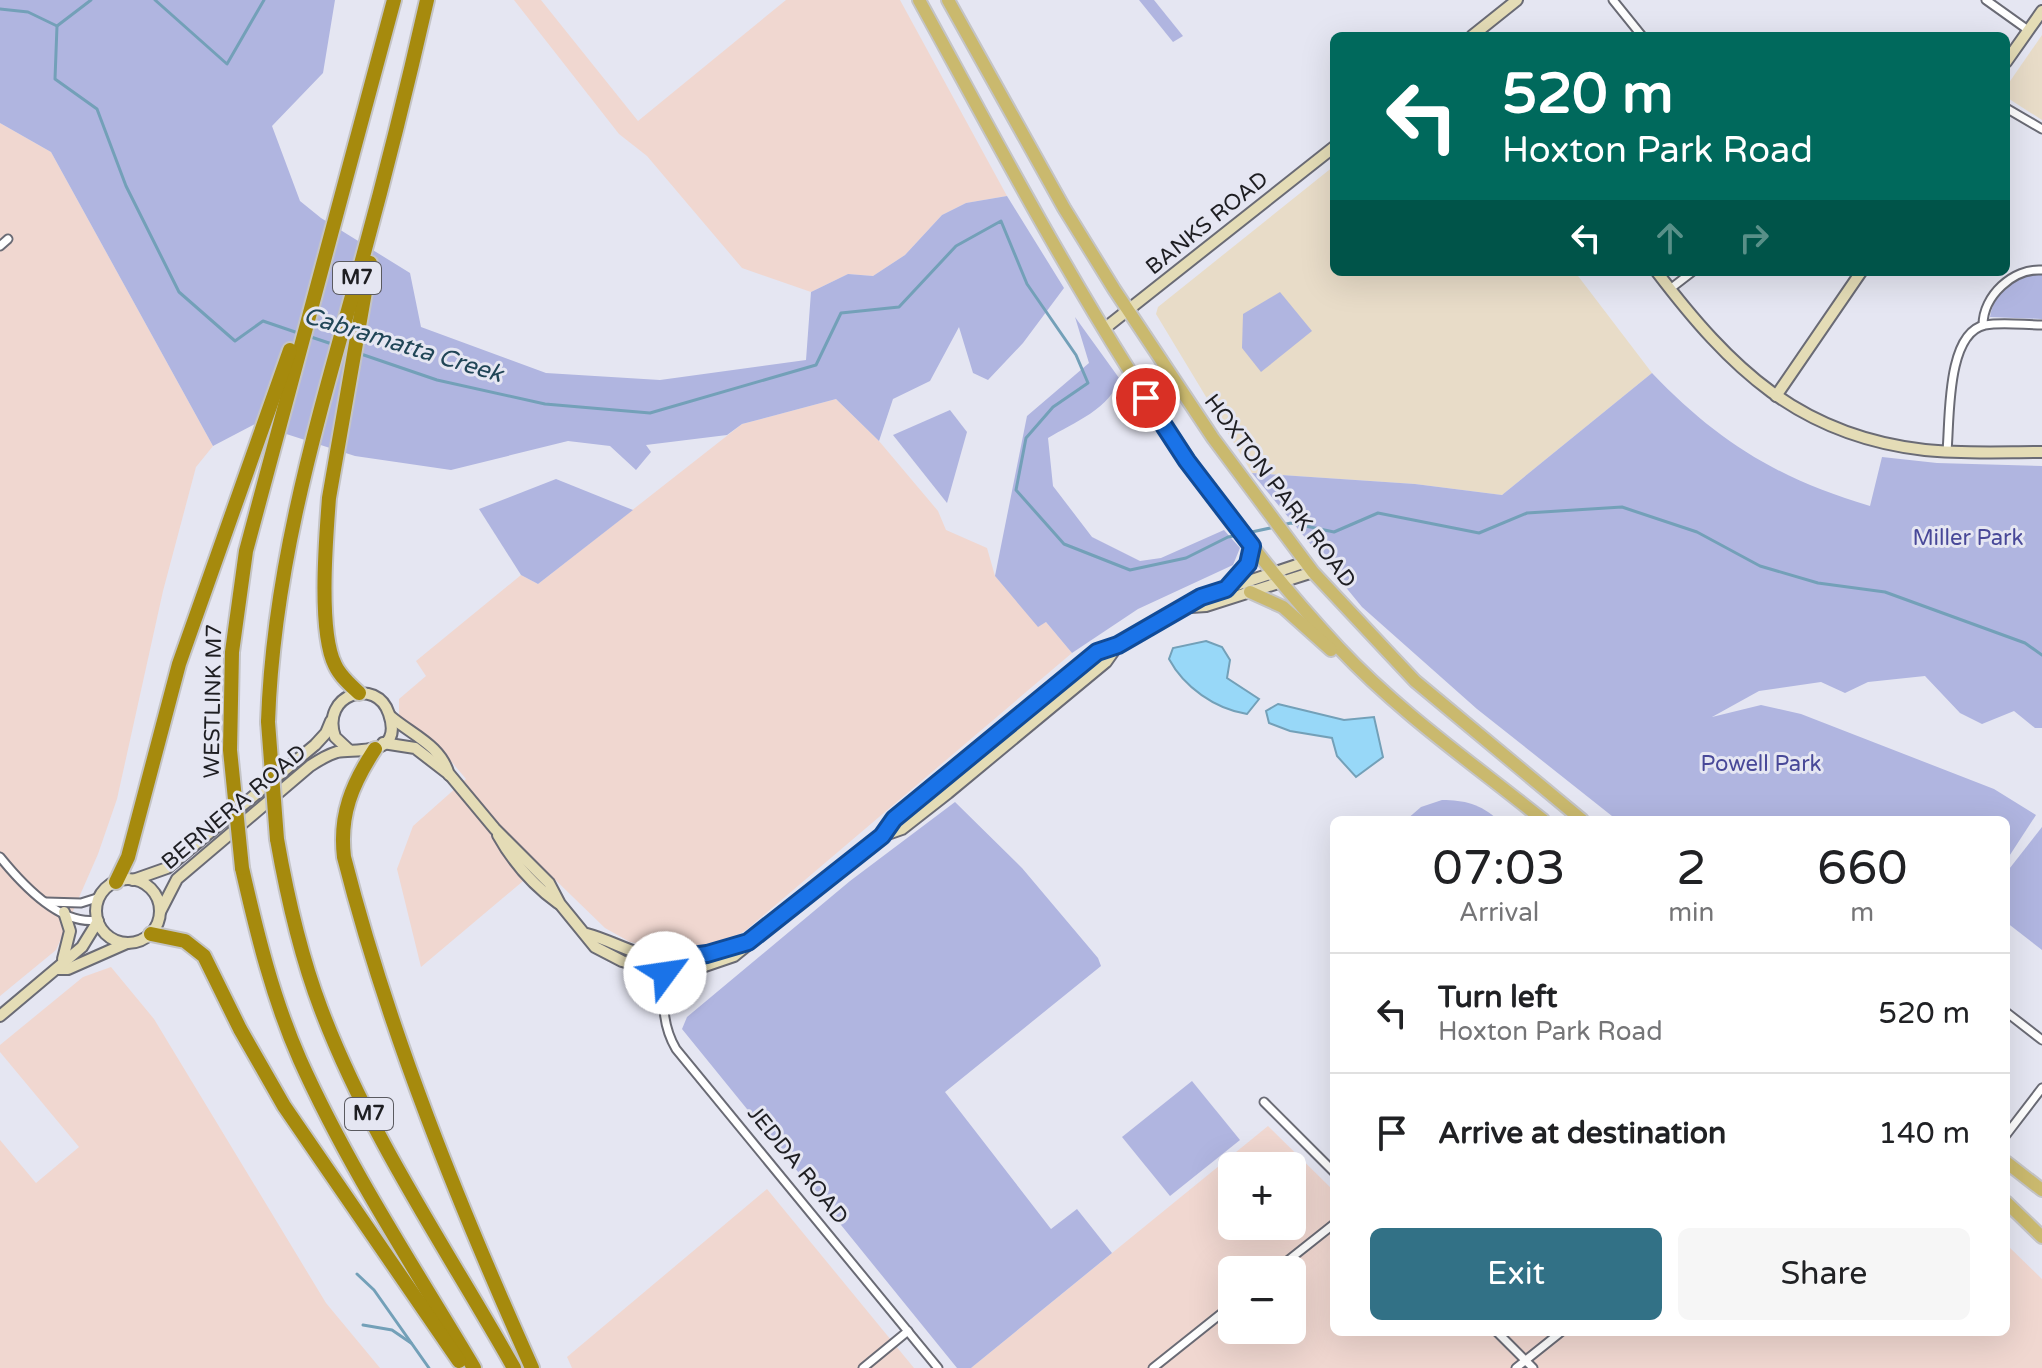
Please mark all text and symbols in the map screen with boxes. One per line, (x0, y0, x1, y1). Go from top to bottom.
text: 520 m (1502, 61, 1673, 128)
icon: left (1370, 64, 1474, 168)
text: Hoxton Park Road (1502, 129, 1813, 172)
street label: BANKS ROAD (1141, 166, 1273, 280)
icon: left (1564, 216, 1608, 260)
icon: ahead (1648, 216, 1692, 260)
icon: right (1732, 216, 1776, 260)
road number: M7 (333, 262, 381, 294)
water label: Cabramatta Creek (300, 301, 508, 390)
pin (1112, 364, 1180, 432)
icon: arrive (1124, 376, 1168, 420)
street label: HOXTON PARK ROAD (1199, 389, 1361, 593)
park label: Miller Park (1912, 525, 2024, 551)
street label: WESTLINK M7 (199, 624, 227, 778)
street label: BERNERA ROAD (156, 739, 312, 875)
park label: Powell Park (1700, 751, 1822, 777)
text: 07:03 (1433, 840, 1566, 898)
text: 2 (1676, 840, 1706, 898)
text: 660 (1817, 840, 1907, 898)
text: Arrival (1459, 897, 1539, 928)
text: min (1668, 897, 1714, 928)
text: m (1850, 897, 1874, 928)
position arrow (623, 931, 707, 1015)
text: Turn left (1438, 979, 1557, 1016)
icon: left (1370, 991, 1414, 1035)
text: 520 m (1878, 995, 1970, 1032)
text: Hoxton Park Road (1438, 1016, 1663, 1047)
road number: M7 (345, 1098, 393, 1130)
street label: JEDDA ROAD (742, 1100, 854, 1230)
icon: arrive (1370, 1111, 1414, 1155)
text: Arrive at destination (1438, 1115, 1726, 1152)
text: 140 m (1878, 1115, 1970, 1152)
map controls (1218, 1152, 1306, 1344)
button: + (1218, 1152, 1306, 1240)
button: Exit (1370, 1228, 1662, 1320)
button: Share (1678, 1228, 1970, 1320)
button: − (1218, 1256, 1306, 1344)

